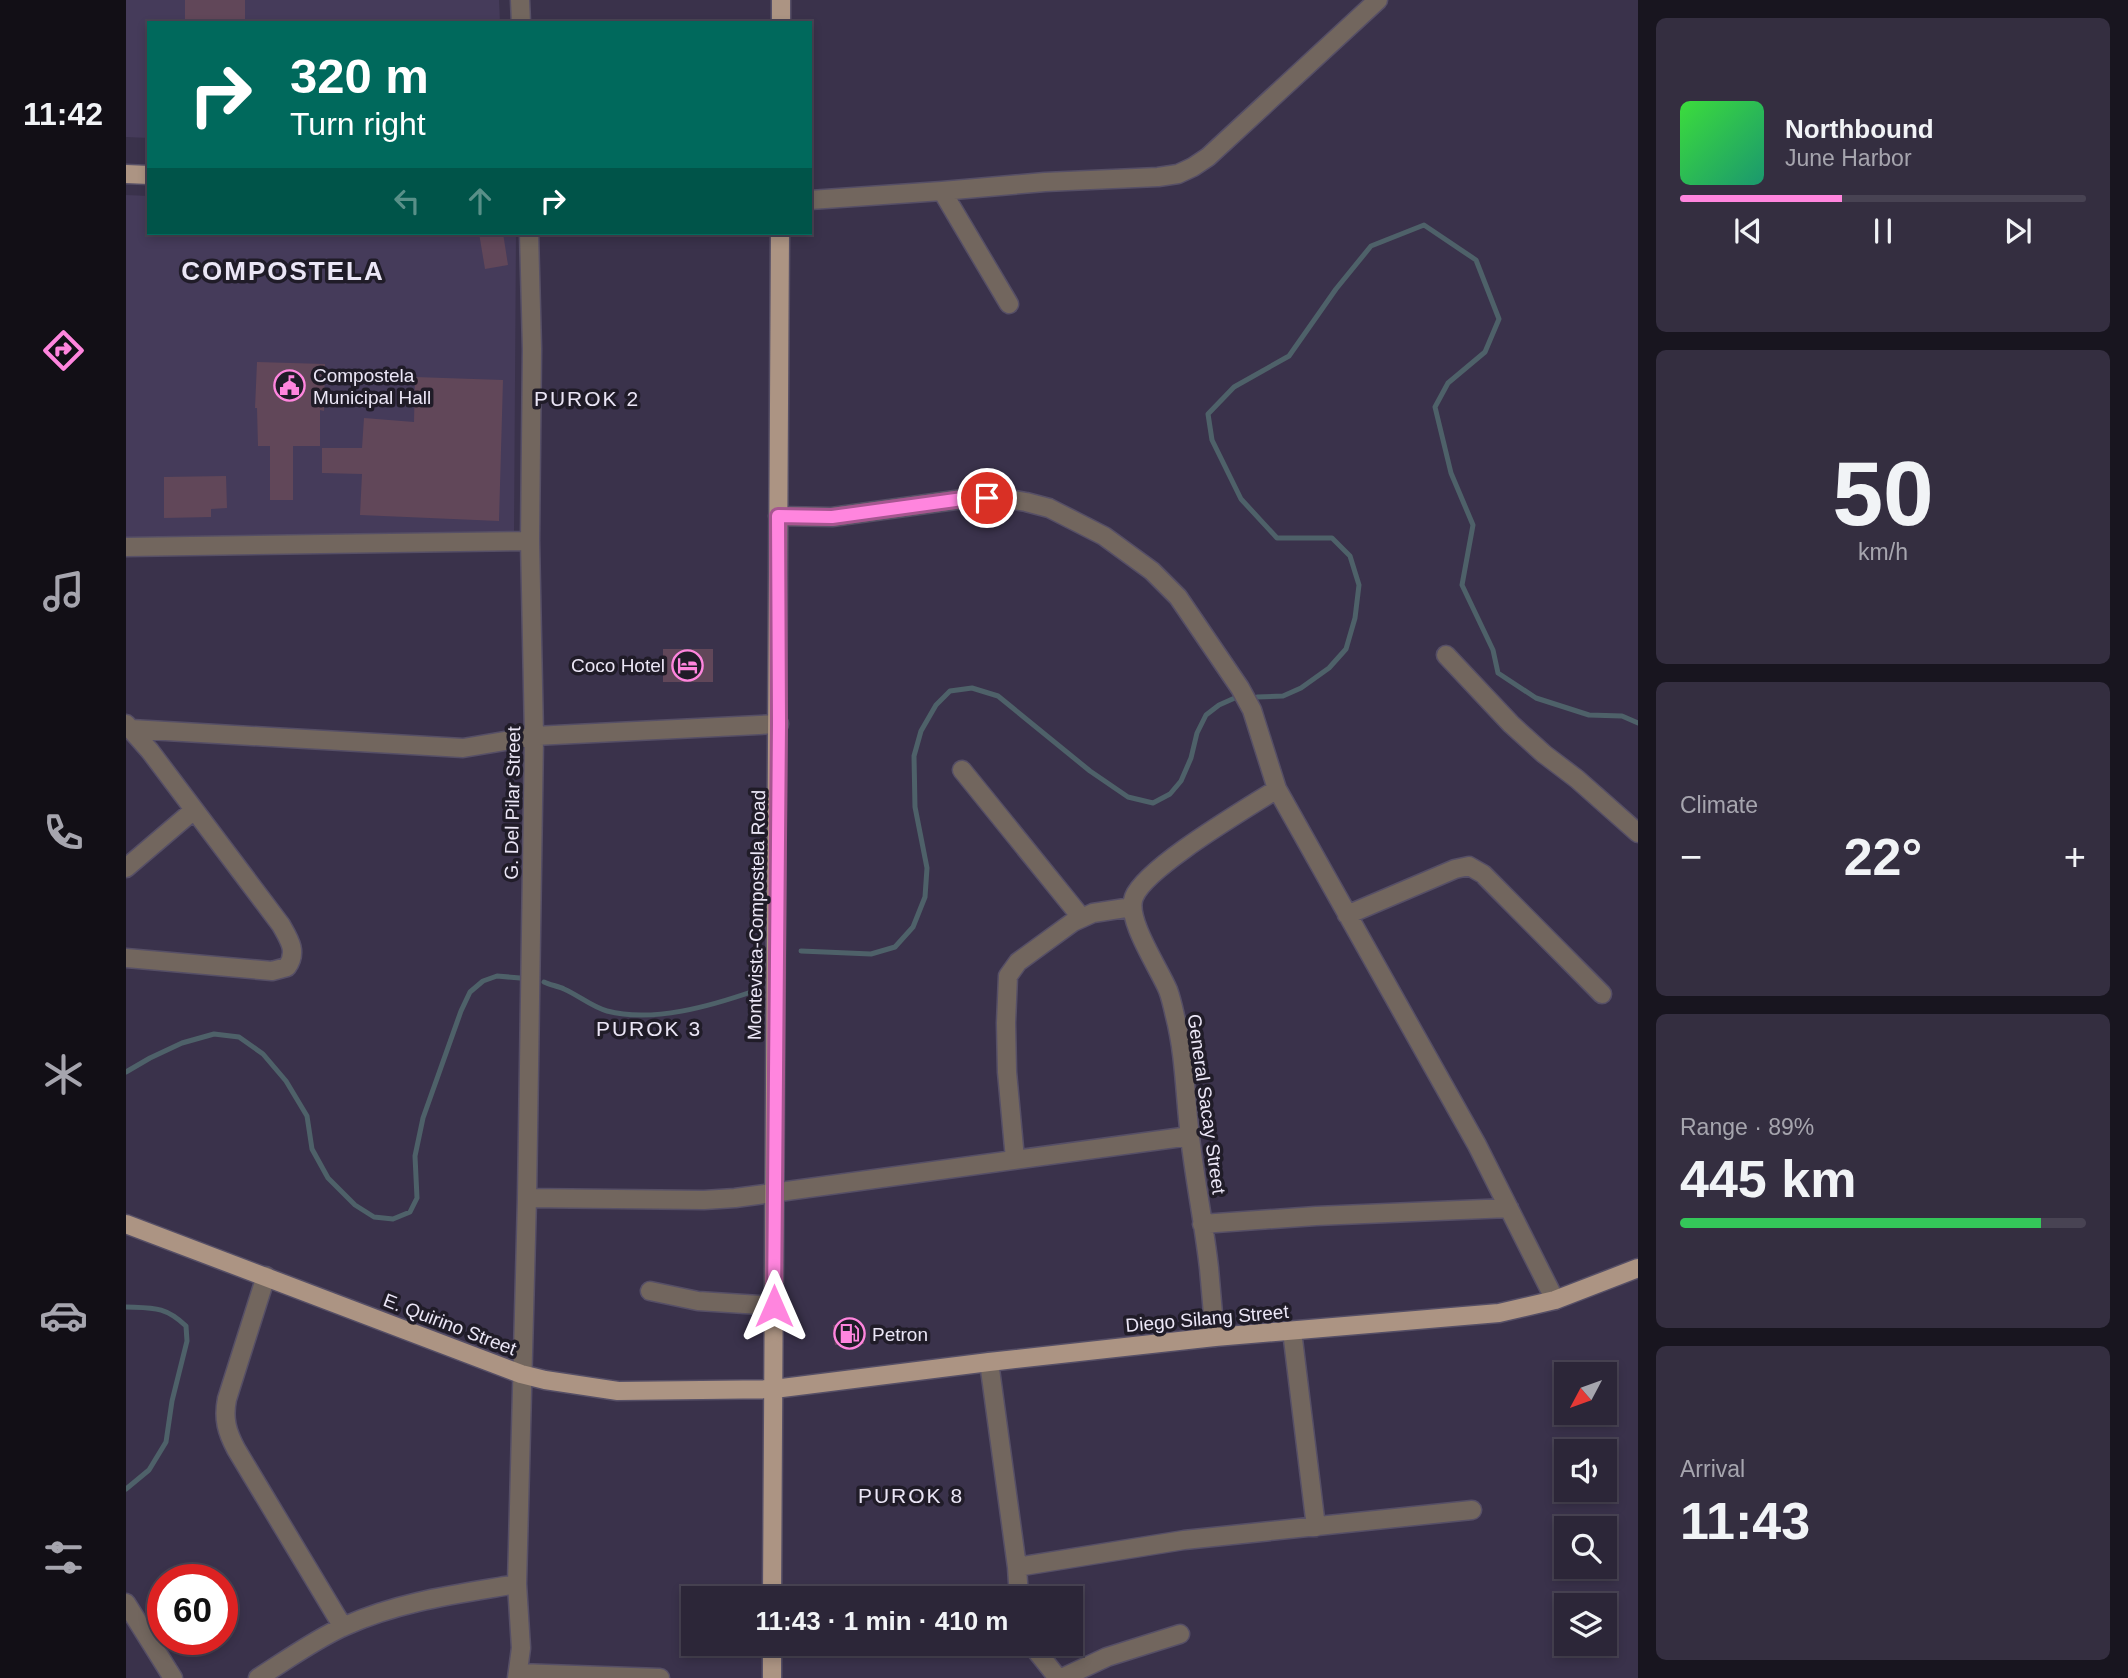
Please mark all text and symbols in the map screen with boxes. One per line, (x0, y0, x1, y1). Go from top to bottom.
icon: right (175, 49, 266, 140)
text: 320 m (290, 49, 429, 103)
text: 11:42 (23, 96, 103, 132)
text: Turn right (290, 106, 426, 142)
text: Northbound (1785, 114, 1934, 144)
text: June Harbor (1785, 145, 1912, 171)
icon: left (388, 182, 426, 220)
icon: ahead (461, 182, 499, 220)
icon: right (534, 182, 572, 220)
icon: previous (1729, 212, 1767, 250)
icon: pause (1864, 212, 1902, 250)
icon: next (1999, 212, 2037, 250)
district label: COMPOSTELA (181, 256, 385, 286)
icon: directions (39, 326, 88, 375)
place label: Compostela Municipal Hall (313, 365, 431, 408)
public building icon: Compostela Municipal Hall (273, 369, 307, 403)
district label: PUROK 2 (534, 387, 640, 410)
text: 50 (1832, 443, 1934, 544)
pin (957, 468, 1017, 528)
icon: arrive (968, 479, 1006, 517)
text: km/h (1858, 539, 1908, 565)
icon: music (39, 567, 88, 616)
hotel icon: Coco Hotel (671, 648, 705, 682)
place label: Coco Hotel (571, 655, 665, 676)
street label: G. Del Pilar Street (501, 726, 524, 880)
street label: Montevista-Compostela Road (744, 790, 769, 1040)
text: Climate (1680, 792, 1758, 818)
icon: phone (39, 808, 88, 857)
text: 22° (1844, 828, 1922, 886)
text: − (1680, 836, 1702, 878)
text: + (2064, 836, 2086, 878)
street label: General Sacay Street (1183, 1013, 1230, 1196)
district label: PUROK 3 (596, 1017, 702, 1040)
icon: climate (39, 1050, 88, 1099)
text: Range · 89% (1680, 1114, 1814, 1140)
text: 445 km (1680, 1150, 1856, 1208)
position arrow (737, 1269, 811, 1343)
street label: E. Quirino Street (380, 1289, 520, 1360)
icon: car (39, 1291, 88, 1340)
street label: Diego Silang Street (1125, 1301, 1290, 1336)
fuel station icon: Petron (832, 1317, 866, 1351)
place label: Petron (872, 1324, 928, 1345)
north arrow (1554, 1362, 1617, 1424)
map controls (1554, 1362, 1617, 1656)
button: sound (1554, 1439, 1617, 1502)
text: Arrival (1680, 1456, 1745, 1482)
district label: PUROK 8 (858, 1484, 964, 1507)
text: 11:43 (1680, 1492, 1810, 1550)
button: search (1554, 1516, 1617, 1579)
icon: filters (39, 1533, 88, 1582)
speed limit sign: 60 (147, 1564, 238, 1655)
button: layers (1554, 1593, 1617, 1656)
text: 11:43 · 1 min · 410 m (756, 1606, 1008, 1636)

